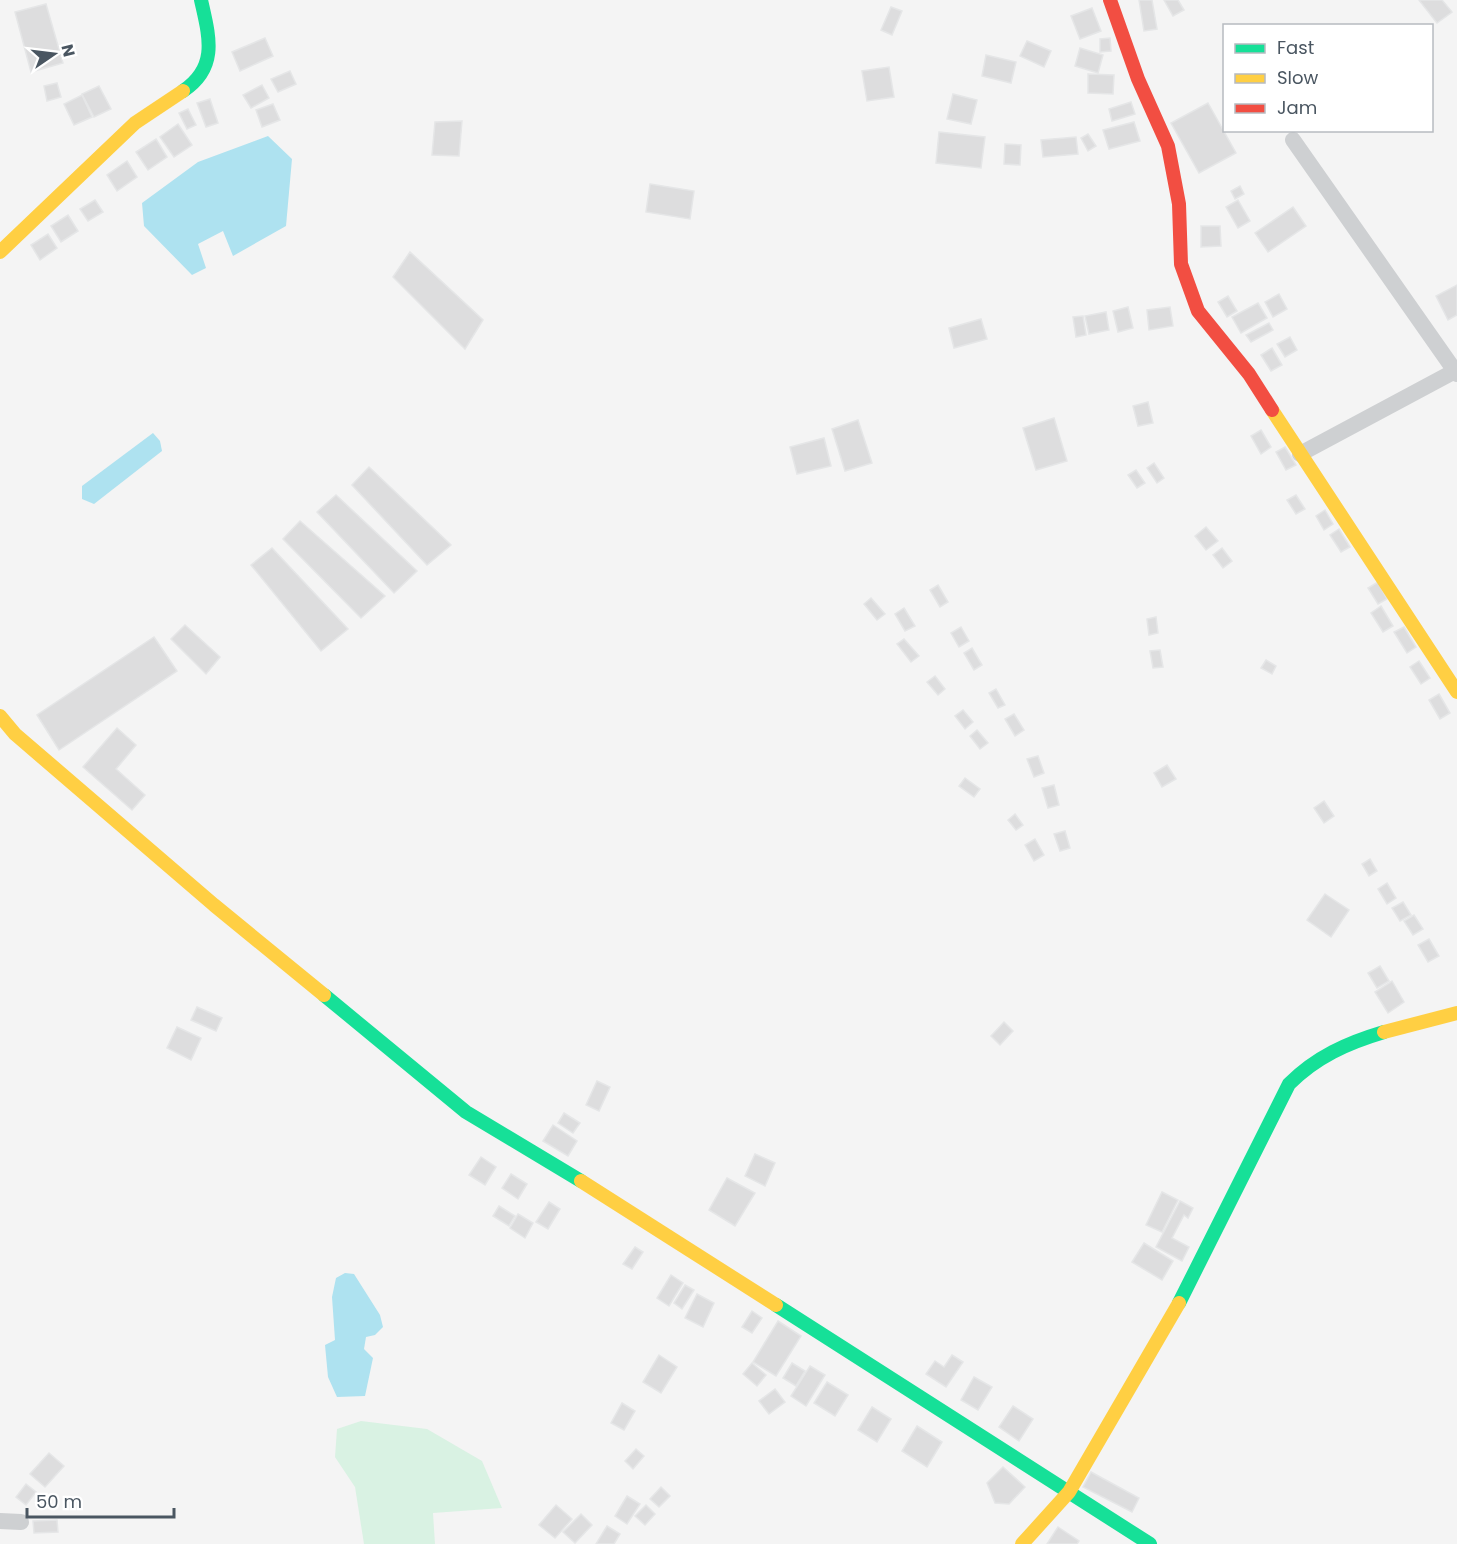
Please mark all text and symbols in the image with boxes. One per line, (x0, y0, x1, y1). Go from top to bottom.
north arrow (24, 24, 84, 84)
legend (1223, 24, 1433, 132)
text: Fast (1277, 35, 1314, 60)
text: N (55, 42, 81, 59)
text: Slow (1277, 65, 1319, 90)
text: Jam (1277, 95, 1317, 120)
scale bar (27, 1481, 174, 1519)
text: 50 m (36, 1489, 82, 1514)

